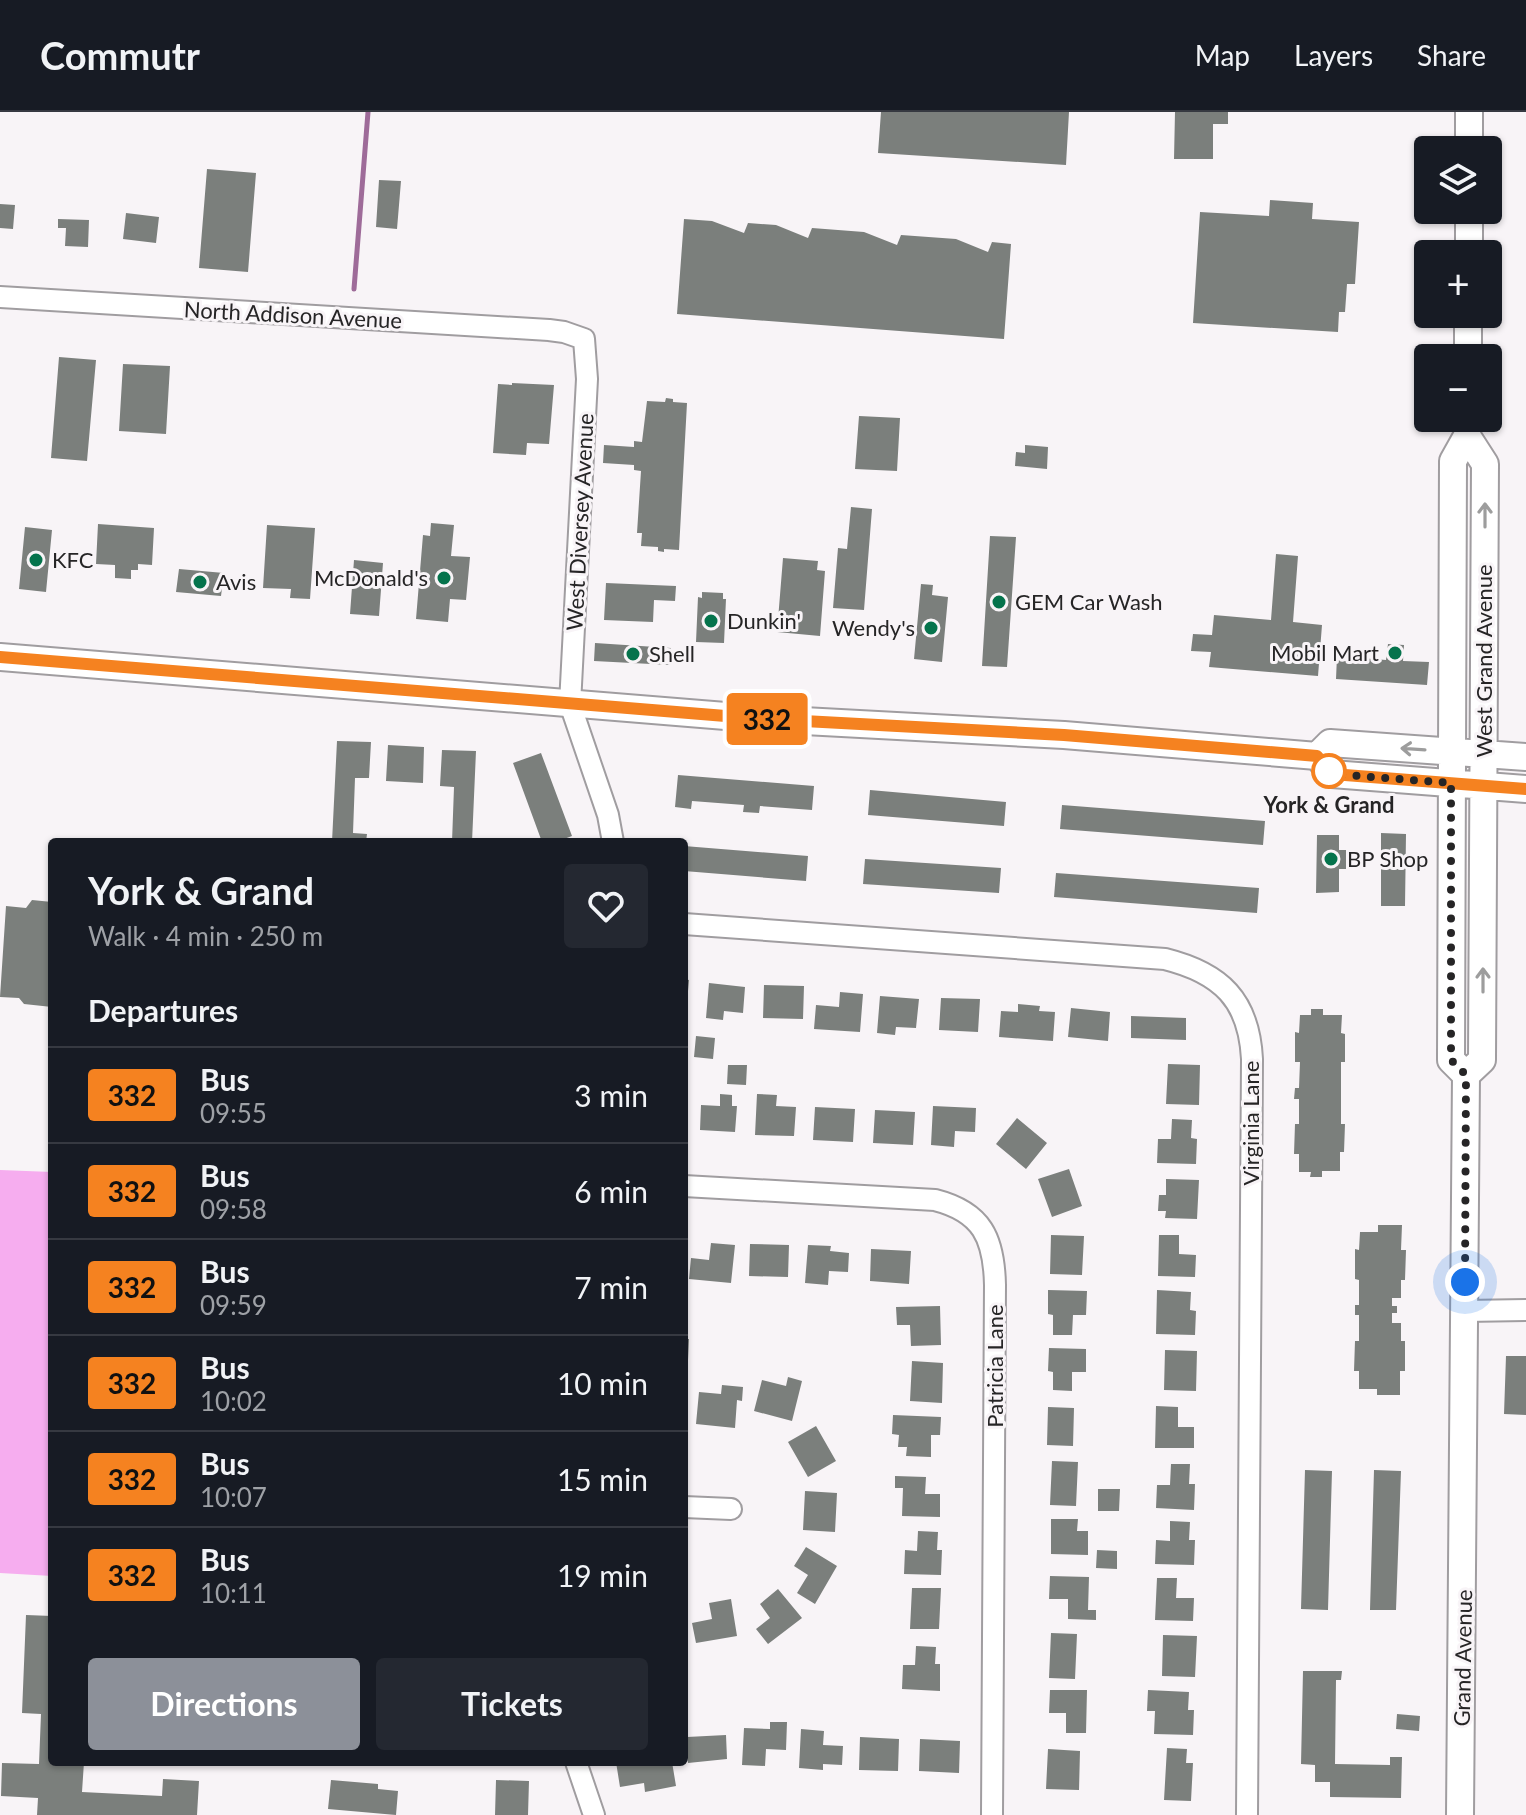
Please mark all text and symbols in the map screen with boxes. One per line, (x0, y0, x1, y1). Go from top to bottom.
text: Commutr (40, 32, 200, 78)
text: Map (1195, 38, 1250, 72)
text: Layers (1294, 38, 1373, 72)
text: Share (1417, 38, 1486, 72)
map controls (1414, 136, 1502, 432)
button: layers (1414, 136, 1502, 224)
button: + (1414, 240, 1502, 328)
street label: North Addison Avenue (183, 295, 403, 334)
button: − (1414, 344, 1502, 432)
street label: West Diversey Avenue (560, 412, 599, 632)
one-way arrow (1477, 502, 1493, 529)
place label: KFC (52, 546, 94, 573)
marker: KFC (27, 551, 45, 569)
place label: McDonald's (314, 564, 428, 591)
street label: West Grand Avenue (1470, 564, 1497, 758)
place label: Avis (216, 568, 256, 595)
marker: McDonald's (435, 569, 453, 587)
marker: Avis (191, 573, 209, 591)
place label: GEM Car Wash (1015, 588, 1163, 615)
marker: GEM Car Wash (990, 593, 1008, 611)
place label: Dunkin' (727, 607, 801, 634)
marker: Dunkin' (702, 612, 720, 630)
place label: Wendy's (832, 614, 915, 641)
marker: Wendy's (922, 619, 940, 637)
place label: Mobil Mart (1271, 639, 1379, 666)
place label: Shell (649, 640, 695, 667)
marker: Mobil Mart (1386, 644, 1404, 662)
marker: Shell (624, 645, 642, 663)
line badge: 332 (721, 693, 813, 745)
text: 332 (743, 702, 791, 736)
one-way arrow (1400, 741, 1427, 756)
marker: York & Grand (1312, 754, 1346, 788)
place label: York & Grand (1263, 791, 1394, 818)
place label: BP Shop (1347, 845, 1428, 872)
marker: BP Shop (1322, 850, 1340, 868)
button: heart (564, 864, 648, 948)
text: York & Grand (88, 867, 314, 913)
text: Walk · 4 min · 250 m (88, 920, 323, 952)
one-way arrow (1475, 967, 1491, 994)
text: Departures (88, 992, 238, 1028)
text: Bus (200, 1061, 250, 1097)
street label: Virginia Lane (1237, 1061, 1264, 1185)
text: 3 min (574, 1077, 648, 1113)
text: 332 (108, 1078, 156, 1112)
text: 09:55 (200, 1097, 267, 1129)
text: Bus (200, 1157, 250, 1193)
text: 6 min (574, 1173, 648, 1209)
text: 332 (108, 1174, 156, 1208)
text: 09:58 (200, 1193, 267, 1225)
text: Bus (200, 1253, 250, 1289)
your location (1445, 1262, 1485, 1302)
text: 7 min (574, 1269, 648, 1305)
text: 332 (108, 1270, 156, 1304)
text: 09:59 (200, 1289, 267, 1321)
street label: Patricia Lane (981, 1304, 1008, 1428)
text: Bus (200, 1349, 250, 1385)
text: 10 min (557, 1365, 648, 1401)
text: 332 (108, 1366, 156, 1400)
text: 10:02 (200, 1385, 267, 1417)
text: Bus (200, 1445, 250, 1481)
text: 15 min (557, 1461, 648, 1497)
text: 332 (108, 1462, 156, 1496)
text: 10:07 (200, 1481, 267, 1513)
text: Bus (200, 1541, 250, 1577)
text: 19 min (557, 1557, 648, 1593)
text: 332 (108, 1558, 156, 1592)
text: 10:11 (200, 1577, 267, 1609)
street label: Grand Avenue (1448, 1589, 1477, 1727)
button: Directions (88, 1658, 360, 1750)
button: Tickets (376, 1658, 648, 1750)

